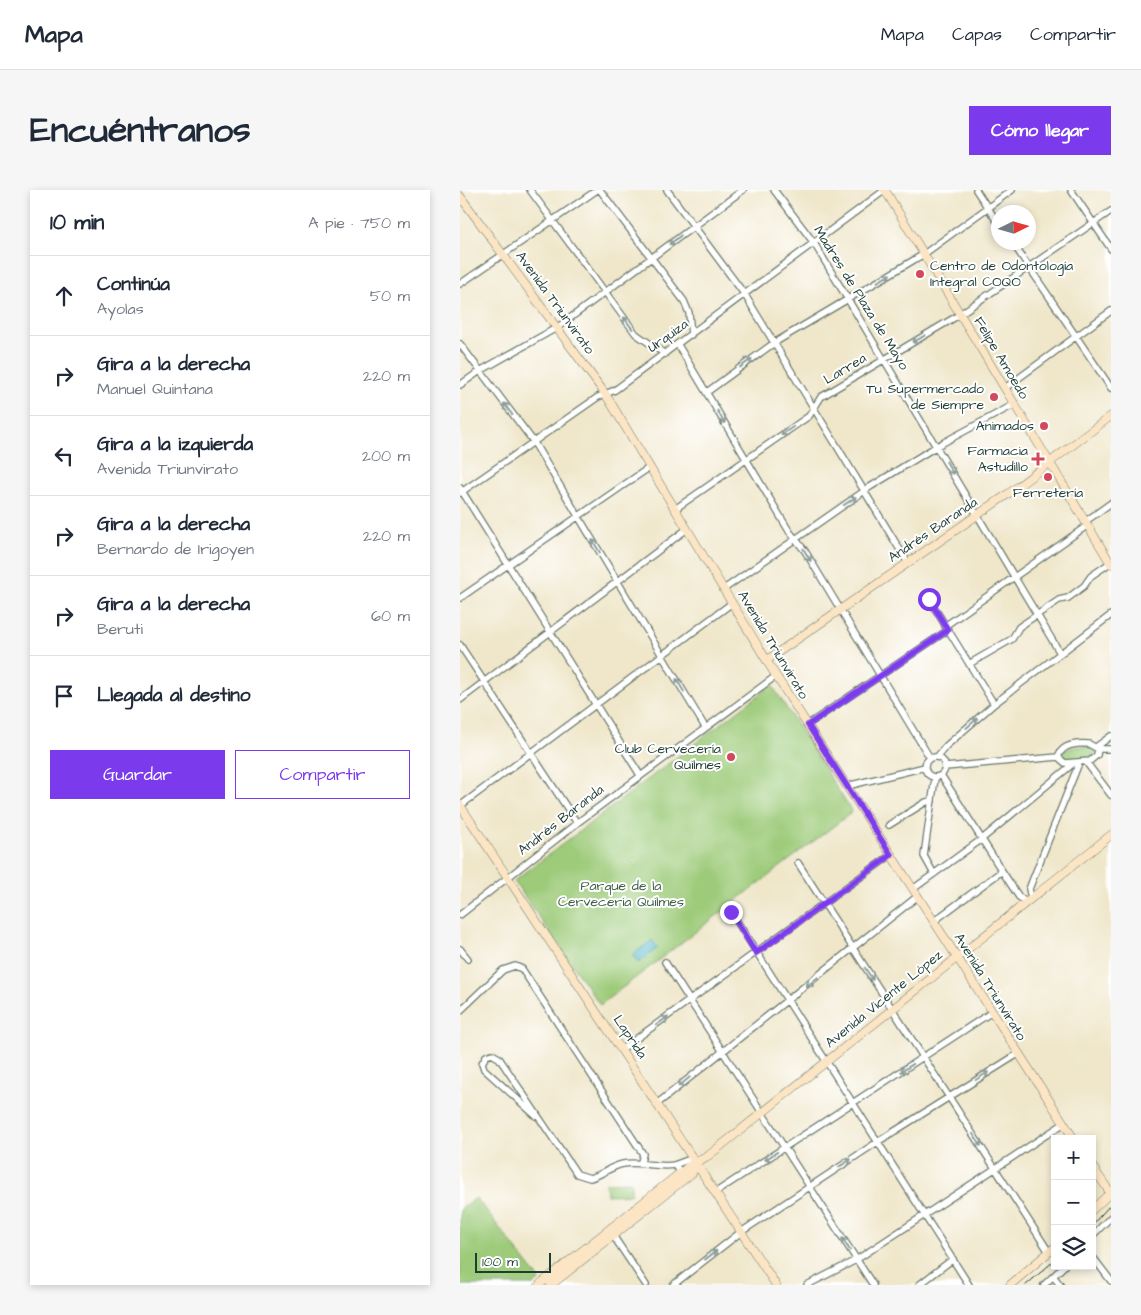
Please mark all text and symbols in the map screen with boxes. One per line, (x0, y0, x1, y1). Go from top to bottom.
text: Mapa (25, 18, 83, 52)
text: Mapa (881, 22, 924, 47)
text: Capas (952, 22, 1002, 47)
text: Compartir (1030, 22, 1116, 47)
text: Encuéntranos (30, 106, 251, 155)
button: Cómo llegar (969, 106, 1111, 155)
north arrow (991, 205, 1036, 250)
text: 10 min (50, 208, 104, 237)
text: A pie · 750 m (308, 212, 410, 234)
street label: Madres de Plaza de Mayo (808, 222, 914, 374)
one-way arrow (669, 234, 682, 245)
street label: Avenida Triunvirato (511, 247, 599, 359)
place label: Centro de Odontología Integral COQO (930, 256, 1073, 292)
marker: Centro de Odontología Integral COQO (914, 268, 926, 280)
text: Continúa (97, 271, 170, 298)
one-way arrow (877, 272, 891, 282)
icon: ahead (50, 282, 78, 310)
text: 50 m (370, 285, 410, 307)
text: Ayolas (97, 298, 144, 320)
street label: Felipe Amoedo (968, 313, 1034, 403)
street label: Urquiza (643, 314, 693, 358)
one-way arrow (623, 316, 633, 330)
one-way arrow (912, 335, 926, 345)
street label: Larrea (820, 348, 870, 390)
text: Gira a la derecha (97, 351, 250, 378)
one-way arrow (739, 358, 753, 368)
icon: right (50, 362, 78, 390)
text: 220 m (363, 365, 410, 387)
text: Manuel Quintana (97, 378, 213, 400)
place label: Tu Supermercado de Siempre (866, 379, 984, 415)
marker: Tu Supermercado de Siempre (988, 391, 1000, 403)
one-way arrow (503, 403, 514, 416)
one-way arrow (716, 409, 726, 424)
place label: Animados (976, 416, 1034, 436)
marker: Animados (1038, 420, 1050, 432)
one-way arrow (780, 426, 794, 436)
text: Gira a la izquierda (97, 431, 253, 458)
place label: Farmacia Astudillo (967, 441, 1028, 477)
icon: left (50, 442, 78, 470)
text: 200 m (362, 445, 410, 467)
marker: Farmacia Astudillo (1032, 453, 1044, 465)
text: Avenida Triunvirato (97, 458, 238, 480)
one-way arrow (945, 460, 955, 474)
marker: Ferretería (1042, 471, 1054, 483)
place label: Ferretería (1013, 483, 1083, 503)
street label: Andrés Baranda (884, 493, 982, 567)
one-way arrow (843, 495, 857, 506)
text: Gira a la derecha (97, 511, 250, 538)
icon: right (50, 522, 78, 550)
text: 220 m (363, 525, 410, 547)
text: Bernardo de Irigoyen (97, 538, 254, 560)
one-way arrow (591, 539, 601, 553)
one-way arrow (802, 547, 812, 561)
street label: Avenida Triunvirato (733, 587, 813, 703)
route start (918, 588, 941, 611)
text: Gira a la derecha (97, 591, 250, 618)
icon: right (50, 602, 78, 630)
text: 60 m (371, 605, 410, 627)
text: Beruti (97, 618, 143, 640)
one-way arrow (674, 679, 684, 693)
icon: arrive (50, 682, 78, 710)
text: Llegada al destino (97, 682, 250, 709)
one-way arrow (965, 718, 978, 729)
place label: Club Cervecería Quilmes (615, 739, 721, 775)
button: Guardar (50, 750, 225, 799)
button: Compartir (235, 750, 410, 799)
marker: Club Cervecería Quilmes (725, 751, 737, 763)
street label: Andrés Baranda (514, 780, 608, 860)
park label: Parque de la Cervecería Quilmes (558, 876, 684, 912)
route end (720, 901, 743, 924)
street label: Avenida Triunvirato (949, 929, 1031, 1045)
street label: Avenida Vicente López (821, 945, 947, 1053)
one-way arrow (865, 967, 875, 981)
one-way arrow (805, 976, 818, 987)
street label: Laprida (608, 1011, 652, 1063)
one-way arrow (655, 1016, 669, 1026)
one-way arrow (901, 1063, 915, 1073)
one-way arrow (975, 1071, 989, 1081)
one-way arrow (678, 1077, 691, 1088)
one-way arrow (972, 1133, 982, 1147)
map controls (1051, 1135, 1096, 1270)
button: + (1051, 1135, 1096, 1180)
one-way arrow (764, 1152, 778, 1162)
one-way arrow (838, 1158, 852, 1168)
button: − (1051, 1180, 1096, 1225)
button: layers (1051, 1225, 1096, 1270)
one-way arrow (841, 1237, 852, 1251)
scale bar (475, 1250, 551, 1273)
one-way arrow (704, 1250, 717, 1261)
text: 100 m (482, 1252, 518, 1272)

